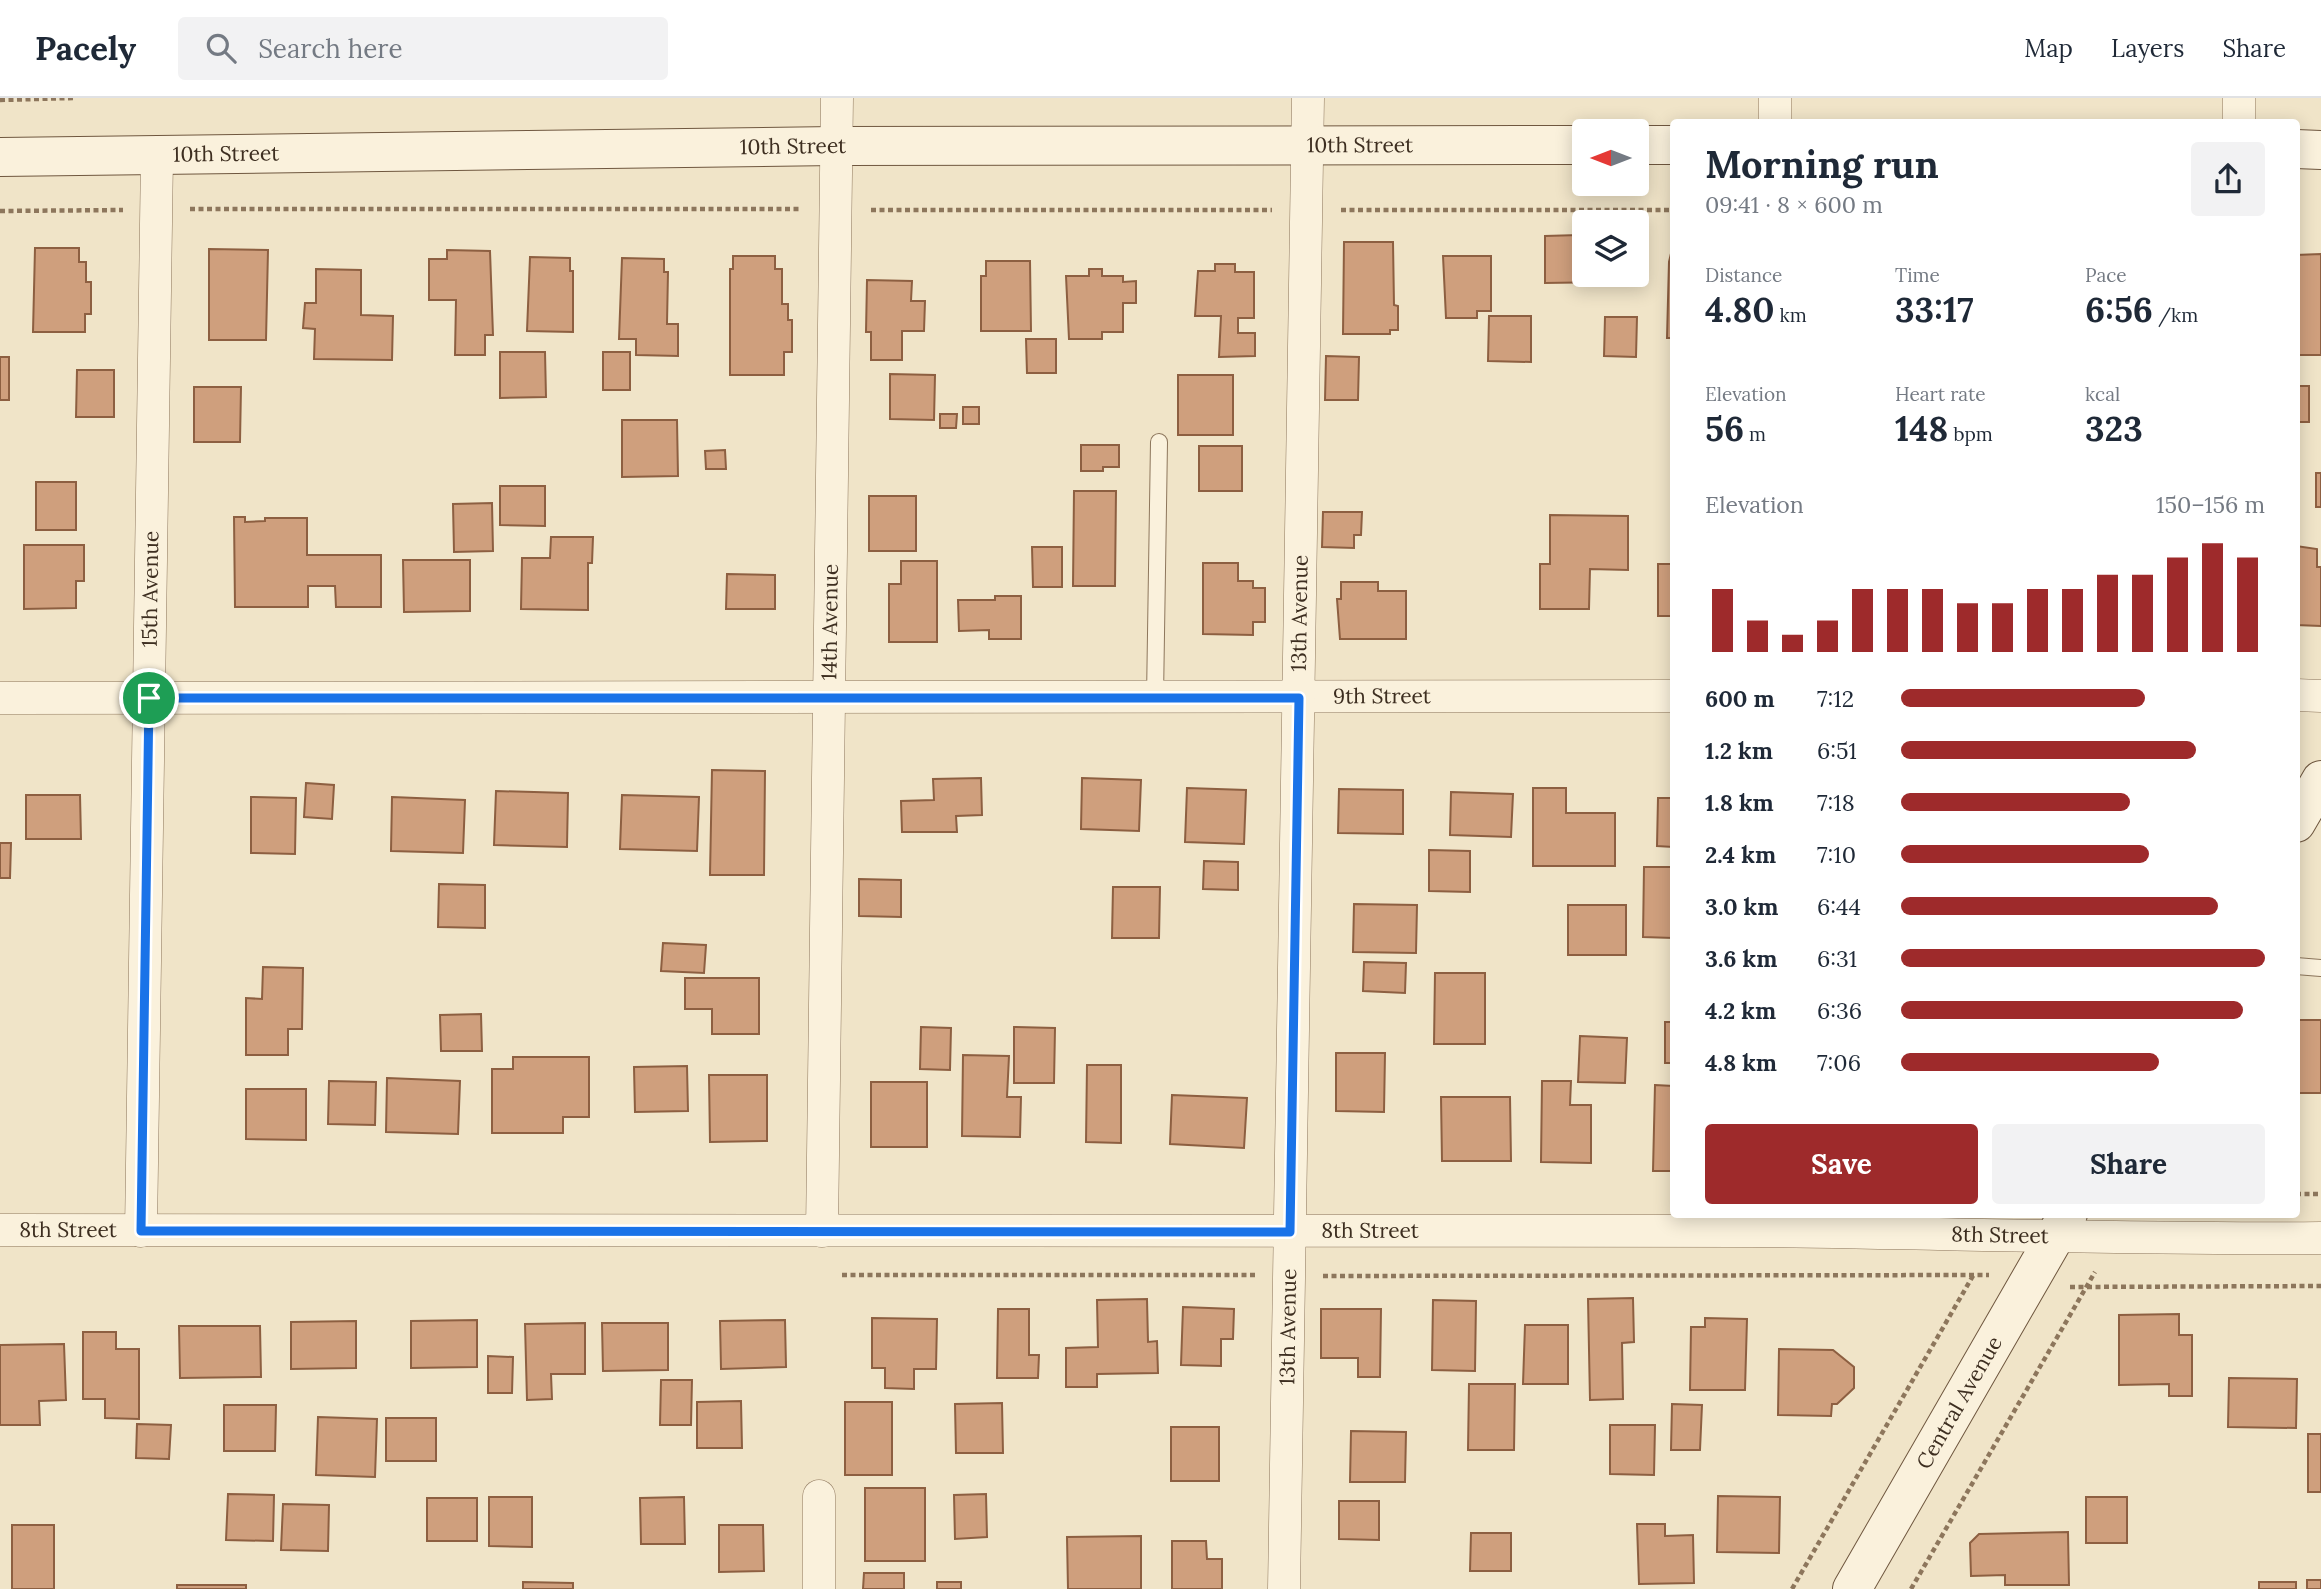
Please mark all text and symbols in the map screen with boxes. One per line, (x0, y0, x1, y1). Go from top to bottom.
search box (178, 17, 668, 80)
text: Pacely (35, 27, 136, 69)
icon: search (202, 29, 240, 67)
text: Search here (258, 32, 402, 65)
text: Map (2024, 33, 2073, 64)
text: Layers (2111, 33, 2184, 64)
text: Share (2222, 33, 2286, 64)
north arrow (1572, 119, 1648, 196)
map controls (1572, 119, 1649, 287)
street label: 10th Street (1307, 131, 1414, 158)
street label: 10th Street (739, 132, 847, 160)
street label: 10th Street (173, 139, 280, 168)
text: Morning run (1705, 140, 1939, 188)
button: share (2191, 142, 2265, 216)
text: 09:41 · 8 × 600 m (1705, 190, 1883, 219)
button: layers (1572, 210, 1649, 287)
text: Distance (1705, 263, 1782, 287)
text: Time (1895, 263, 1940, 287)
text: Pace (2085, 263, 2127, 287)
text: 4.80 (1705, 287, 1775, 332)
text: 33:17 (1895, 287, 1974, 332)
text: 6:56 (2085, 287, 2153, 332)
text: km (1775, 303, 1807, 327)
text: /km (2153, 303, 2198, 327)
text: Elevation (1705, 382, 1787, 406)
text: Heart rate (1895, 382, 1986, 406)
text: kcal (2085, 382, 2120, 406)
text: 56 (1705, 406, 1744, 451)
text: 148 (1895, 406, 1948, 451)
text: 323 (2085, 406, 2143, 451)
text: m (1744, 422, 1766, 446)
text: bpm (1948, 422, 1993, 446)
text: Elevation (1705, 490, 1804, 519)
text: 150–156 m (2156, 490, 2265, 519)
street label: 15th Avenue (136, 531, 164, 648)
street label: 13th Avenue (1285, 554, 1314, 672)
street label: 14th Avenue (815, 564, 844, 681)
pin (119, 668, 179, 728)
icon: arrive (130, 679, 168, 717)
street label: 9th Street (1333, 682, 1432, 709)
text: 600 m (1705, 684, 1775, 713)
text: 7:12 (1817, 684, 1854, 713)
text: 1.2 km (1705, 736, 1773, 765)
text: 6:51 (1817, 736, 1857, 765)
text: 1.8 km (1705, 788, 1774, 817)
text: 7:18 (1817, 788, 1855, 817)
text: 2.4 km (1705, 840, 1776, 869)
text: 7:10 (1817, 840, 1856, 869)
text: 3.0 km (1705, 892, 1778, 921)
text: 6:44 (1817, 892, 1861, 921)
text: 3.6 km (1705, 944, 1777, 973)
text: 6:31 (1817, 944, 1857, 973)
text: 4.2 km (1705, 996, 1776, 1025)
text: 6:36 (1817, 996, 1862, 1025)
text: 4.8 km (1705, 1048, 1777, 1077)
text: 7:06 (1817, 1048, 1861, 1077)
button: Save (1705, 1124, 1978, 1204)
button: Share (1992, 1124, 2265, 1204)
street label: 8th Street (19, 1216, 118, 1243)
street label: 8th Street (1321, 1217, 1420, 1244)
street label: 8th Street (1951, 1220, 2050, 1249)
street label: 13th Avenue (1273, 1268, 1302, 1386)
street label: Central Avenue (1910, 1331, 2008, 1474)

